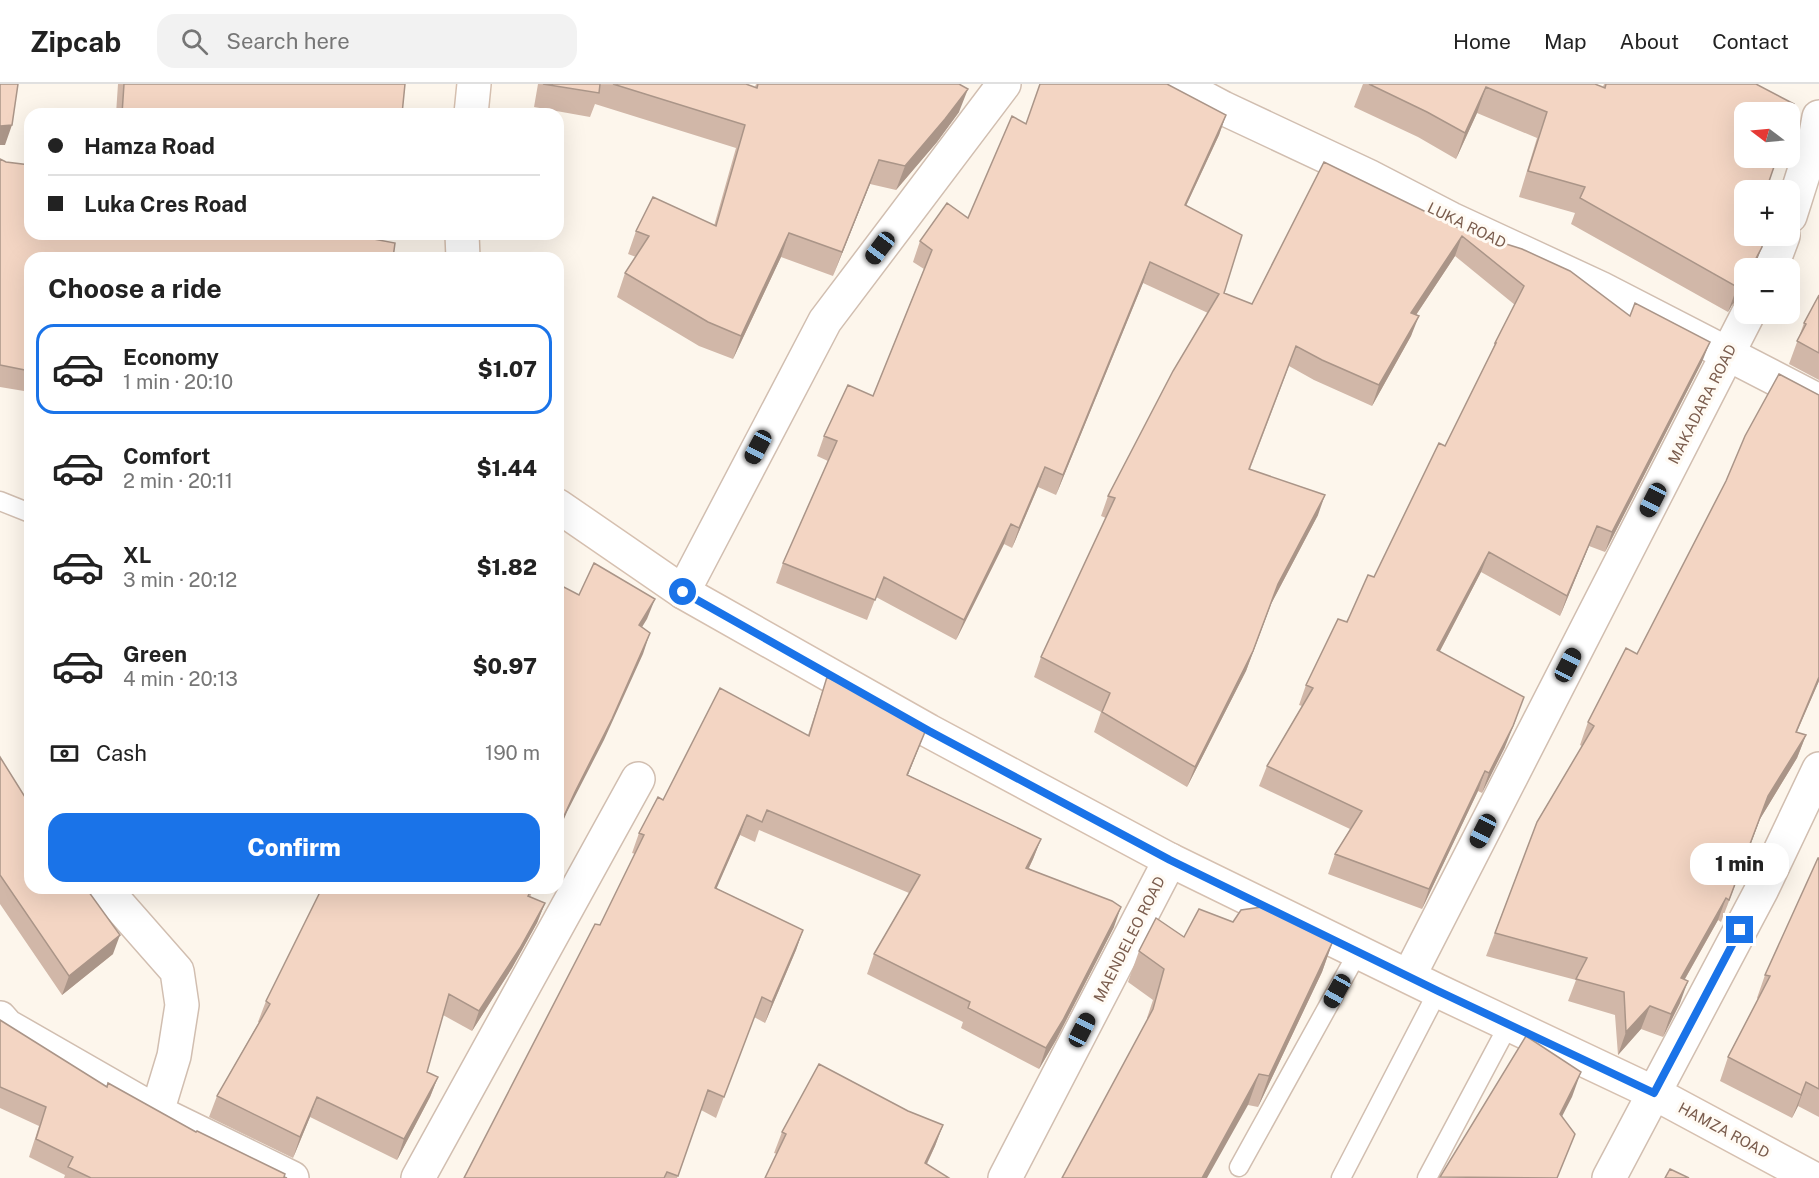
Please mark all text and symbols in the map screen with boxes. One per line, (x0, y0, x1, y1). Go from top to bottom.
search box (157, 14, 577, 68)
text: Zipcab (30, 25, 121, 58)
icon: search (178, 25, 211, 58)
text: Search here (226, 28, 350, 54)
text: Home (1453, 29, 1511, 54)
text: Map (1544, 29, 1587, 54)
text: About (1620, 29, 1679, 54)
text: Contact (1712, 29, 1789, 54)
north arrow (1734, 102, 1800, 168)
map controls (1734, 102, 1800, 324)
text: Hamza Road (84, 133, 215, 159)
button: + (1734, 180, 1800, 246)
text: Luka Cres Road (84, 191, 247, 217)
street label: LUKA ROAD (1425, 199, 1509, 251)
car (862, 228, 898, 268)
button: − (1734, 258, 1800, 324)
text: Choose a ride (48, 272, 222, 304)
street label: MAKADARA ROAD (1665, 341, 1739, 467)
icon: car (51, 342, 105, 396)
text: Economy (123, 344, 219, 370)
text: $1.07 (478, 356, 537, 382)
text: 1 min · 20:10 (123, 370, 233, 394)
car (742, 427, 774, 467)
icon: car (51, 441, 105, 495)
text: Comfort (123, 443, 210, 469)
text: $1.44 (476, 455, 537, 481)
text: 2 min · 20:11 (123, 469, 233, 493)
car (1637, 480, 1669, 520)
icon: car (51, 540, 105, 594)
text: XL (123, 542, 151, 568)
text: $1.82 (476, 554, 537, 580)
text: 3 min · 20:12 (123, 568, 237, 592)
route start (669, 578, 696, 605)
icon: car (51, 639, 105, 693)
text: Green (123, 641, 187, 667)
car (1552, 645, 1584, 685)
text: $0.97 (472, 653, 537, 679)
text: 4 min · 20:13 (123, 667, 238, 691)
icon: cash (48, 737, 81, 770)
text: Cash (96, 740, 147, 766)
text: 190 m (485, 741, 540, 765)
car (1467, 811, 1499, 851)
button: Confirm (48, 813, 540, 882)
callout: 1 min (1690, 843, 1790, 885)
text: 1 min (1715, 852, 1764, 876)
street label: MAENDELEO ROAD (1090, 873, 1168, 1005)
route end (1726, 916, 1753, 943)
car (1320, 971, 1354, 1011)
car (1066, 1010, 1098, 1050)
street label: HAMZA ROAD (1675, 1099, 1773, 1161)

